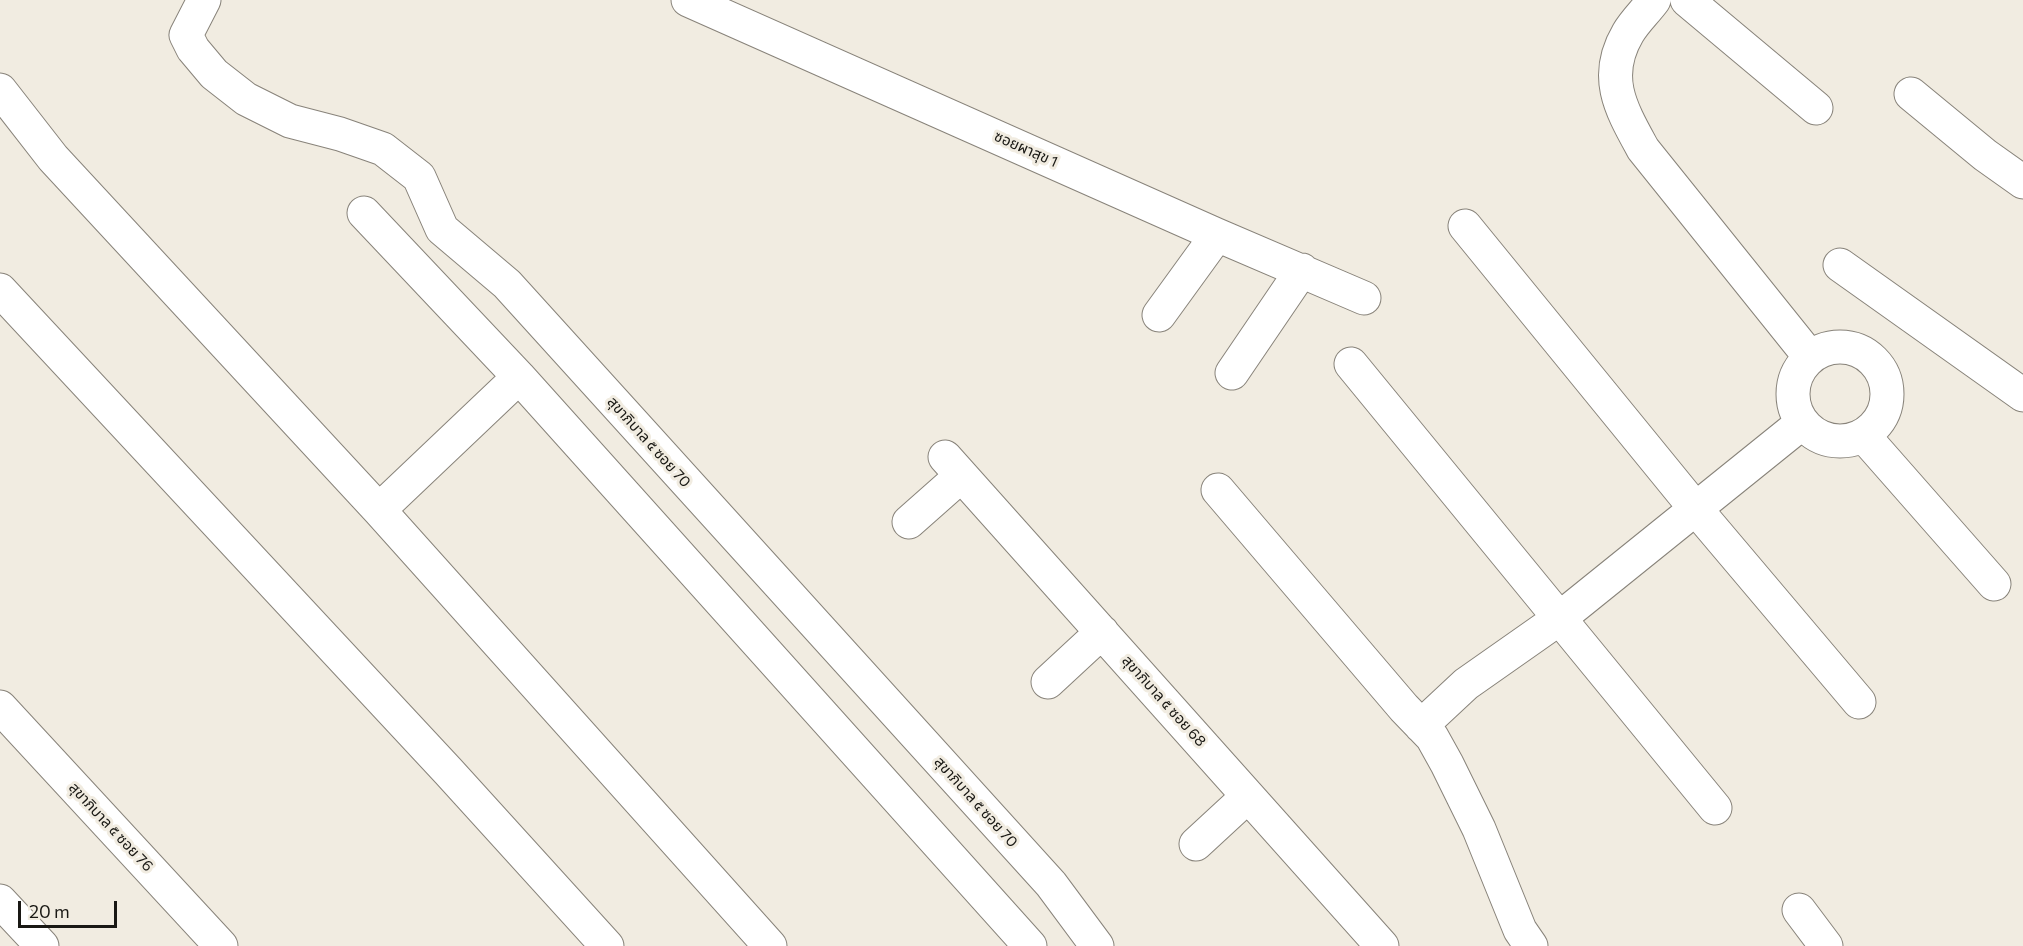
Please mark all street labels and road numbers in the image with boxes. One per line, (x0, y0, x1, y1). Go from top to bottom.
street label: ซอยผาสุข 1 (991, 127, 1061, 171)
street label: สุขาภิบาล ๕ ซอย 70 (604, 393, 694, 491)
street label: สุขาภิบาล ๕ ซอย 68 (1118, 652, 1210, 750)
street label: สุขาภิบาล ๕ ซอย 70 (931, 753, 1021, 851)
street label: สุขาภิบาล ๕ ซอย 76 (65, 779, 157, 875)

